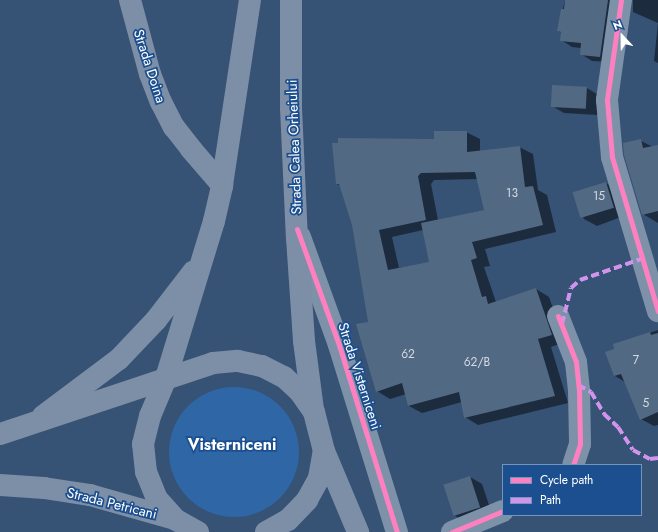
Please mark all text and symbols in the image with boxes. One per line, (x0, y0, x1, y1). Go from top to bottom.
north arrow (602, 16, 642, 56)
text: N (610, 16, 625, 34)
street label: Strada Doina (130, 27, 170, 105)
street label: Strada Calea Orheiului (283, 79, 305, 215)
house number: 13 (506, 187, 518, 201)
house number: 15 (593, 190, 605, 204)
street label: Strada Visterniceni (335, 320, 385, 432)
house number: 62 (401, 348, 415, 362)
house number: 7 (633, 354, 639, 368)
house number: 62/B (464, 356, 490, 370)
house number: 5 (643, 397, 649, 411)
district label: Visterniceni (188, 435, 276, 455)
legend (502, 464, 642, 516)
text: Cycle path (540, 471, 593, 489)
street label: Strada Petricani (65, 484, 159, 522)
text: Path (540, 491, 561, 509)

